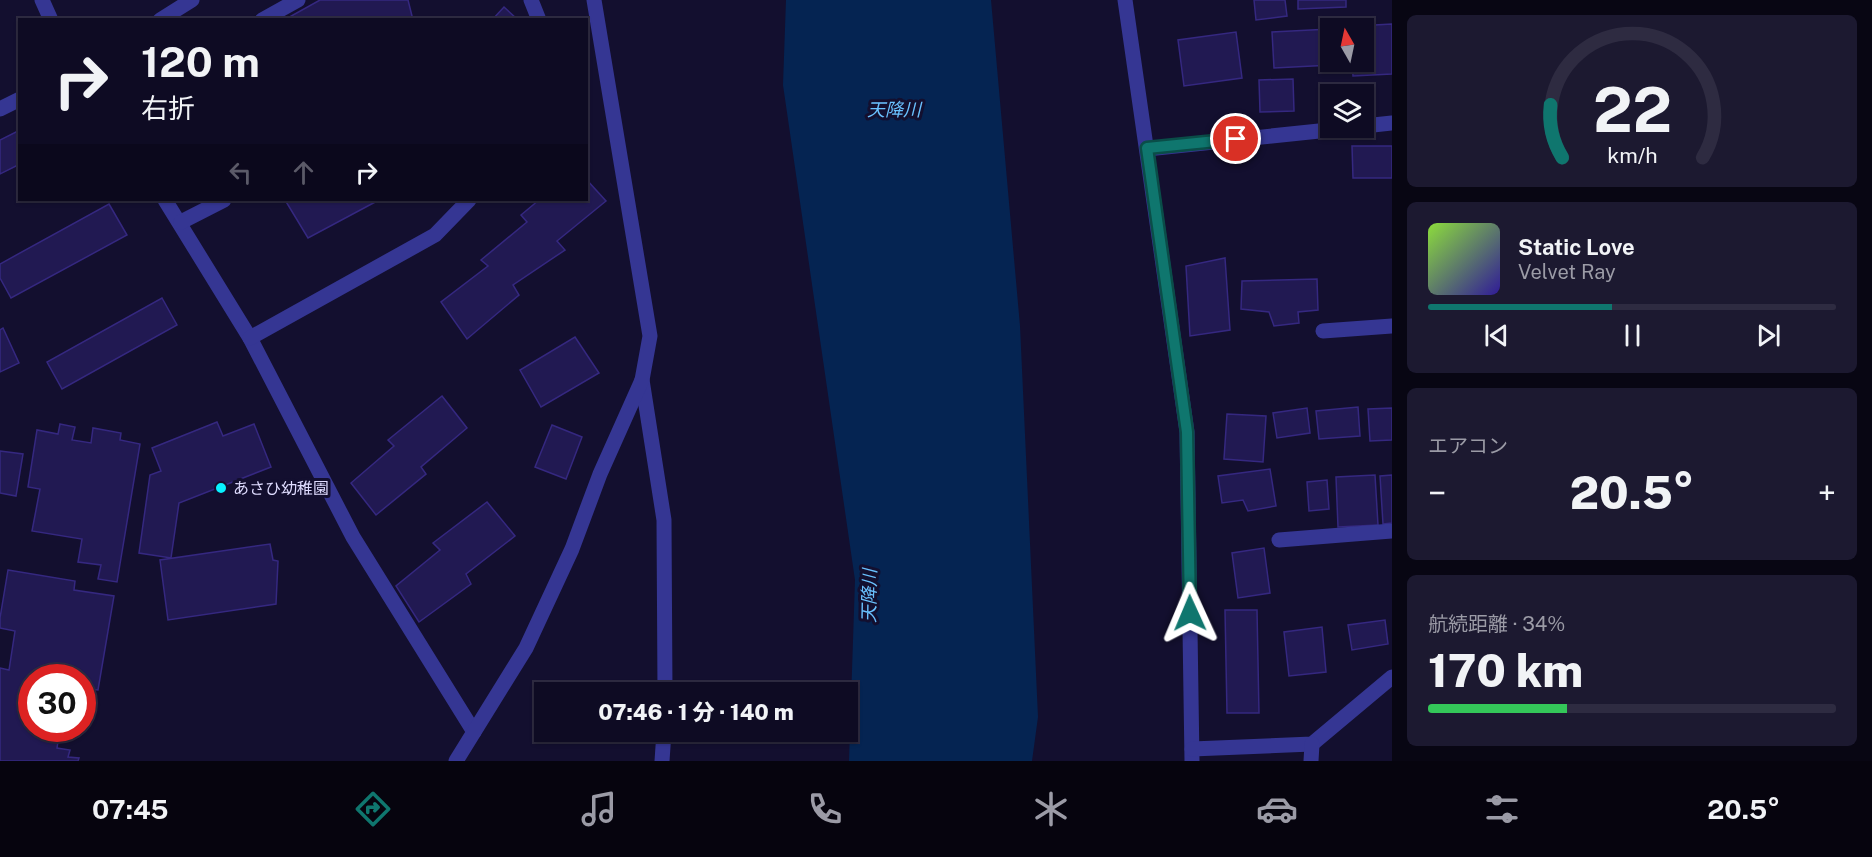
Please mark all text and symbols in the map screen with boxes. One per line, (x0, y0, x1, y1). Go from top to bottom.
north arrow (1320, 18, 1374, 72)
map controls (1320, 18, 1374, 138)
text: 120 m (141, 37, 260, 86)
icon: right (42, 42, 120, 120)
text: 22 (1592, 73, 1672, 146)
button: layers (1320, 84, 1374, 138)
text: 右折 (141, 92, 195, 124)
water label: 天降川 (867, 99, 923, 120)
pin (1210, 113, 1261, 164)
icon: arrive (1219, 122, 1252, 155)
text: km/h (1607, 143, 1657, 168)
icon: left (224, 156, 257, 189)
icon: ahead (287, 156, 320, 189)
icon: right (350, 156, 383, 189)
text: Static Love (1518, 234, 1635, 260)
text: Velvet Ray (1518, 260, 1616, 284)
icon: previous (1480, 319, 1513, 352)
icon: pause (1616, 319, 1649, 352)
icon: next (1752, 319, 1785, 352)
text: エアコン (1428, 434, 1508, 458)
text: 20.5° (1570, 466, 1694, 519)
text: − (1428, 474, 1446, 512)
text: + (1818, 474, 1836, 512)
place label: あさひ幼稚園 (233, 479, 329, 498)
marker: あさひ幼稚園 (214, 481, 228, 495)
water label: 天降川 (858, 567, 880, 623)
position arrow (1158, 581, 1222, 645)
text: 航続距離 · 34% (1428, 612, 1565, 636)
text: 170 km (1428, 644, 1583, 697)
speed limit sign: 30 (18, 664, 96, 742)
text: 07:46 · 1 分 · 140 m (598, 699, 794, 725)
icon: directions (352, 788, 394, 830)
icon: music (578, 788, 620, 830)
icon: phone (804, 788, 846, 830)
icon: climate (1030, 788, 1072, 830)
icon: car (1256, 788, 1298, 830)
icon: filters (1481, 788, 1523, 830)
text: 07:45 (92, 793, 169, 825)
text: 20.5° (1707, 793, 1780, 825)

